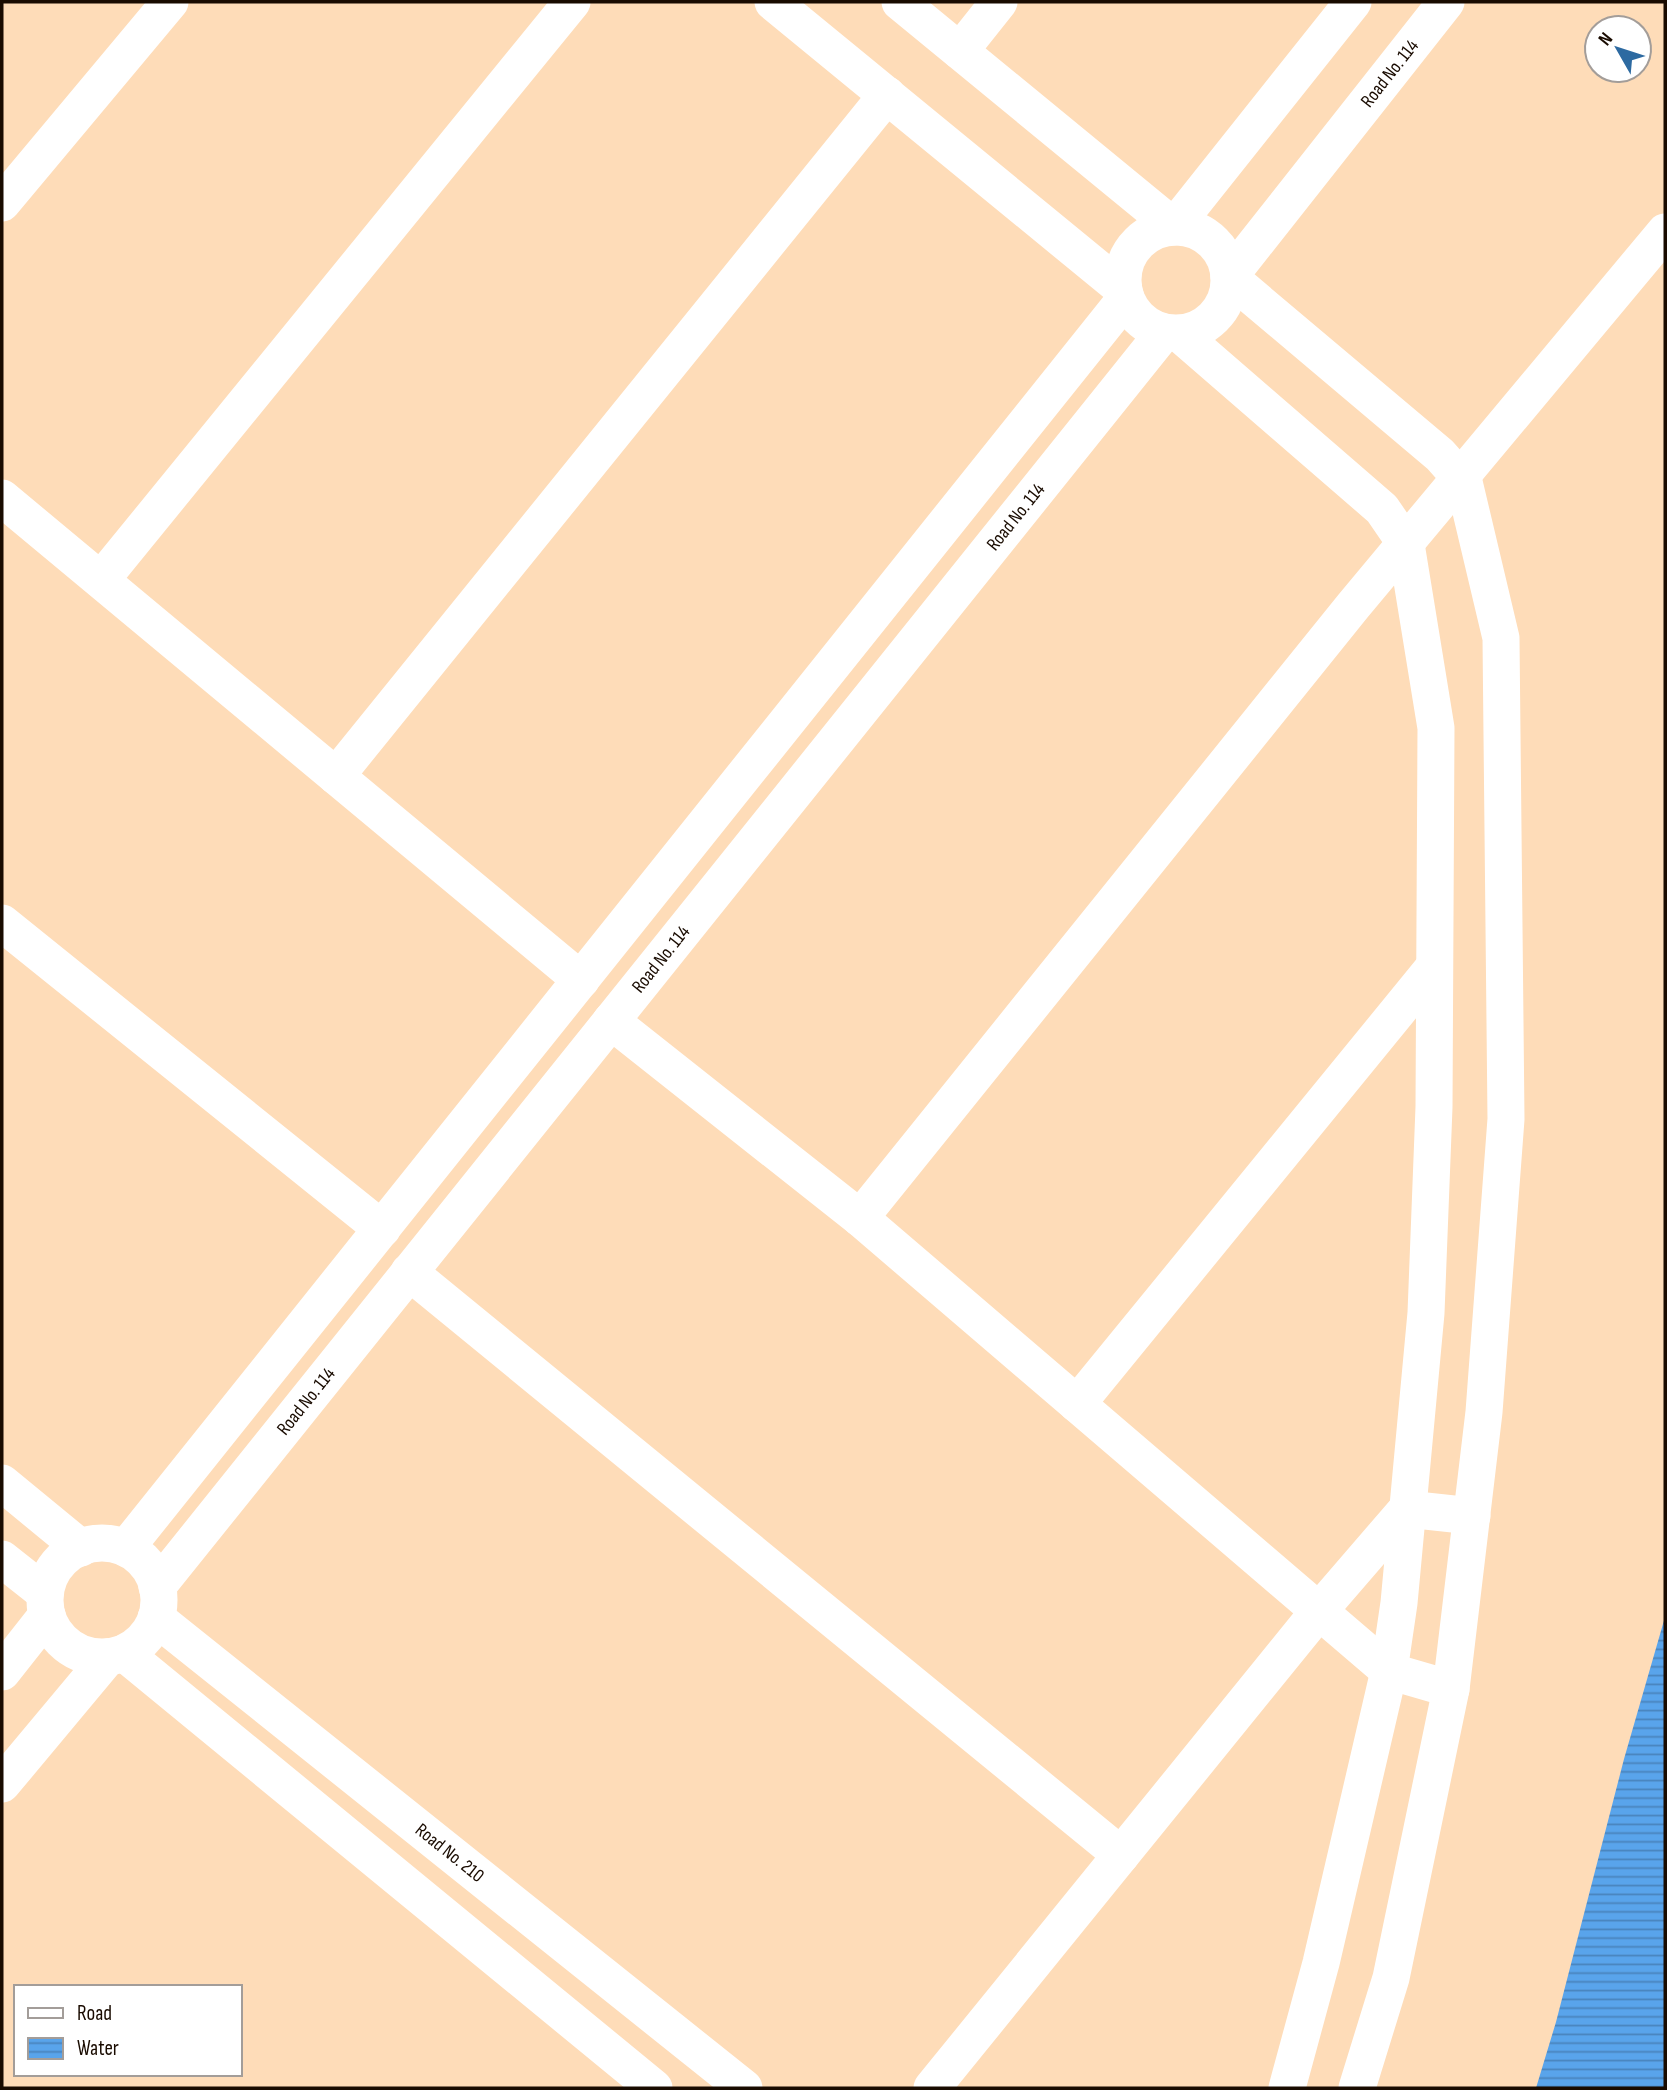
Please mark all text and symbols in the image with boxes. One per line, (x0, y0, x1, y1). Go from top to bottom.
north arrow (1583, 14, 1653, 84)
text: N (1594, 28, 1618, 50)
street label: Road No. 114 (1356, 35, 1424, 112)
street label: Road No. 114 (982, 478, 1050, 555)
street label: Road No. 114 (627, 921, 695, 998)
street label: Road No. 114 (272, 1363, 340, 1440)
street label: Road No. 210 (411, 1818, 489, 1887)
legend (14, 1985, 242, 2076)
text: Road (77, 2001, 112, 2026)
text: Water (77, 2036, 119, 2061)

